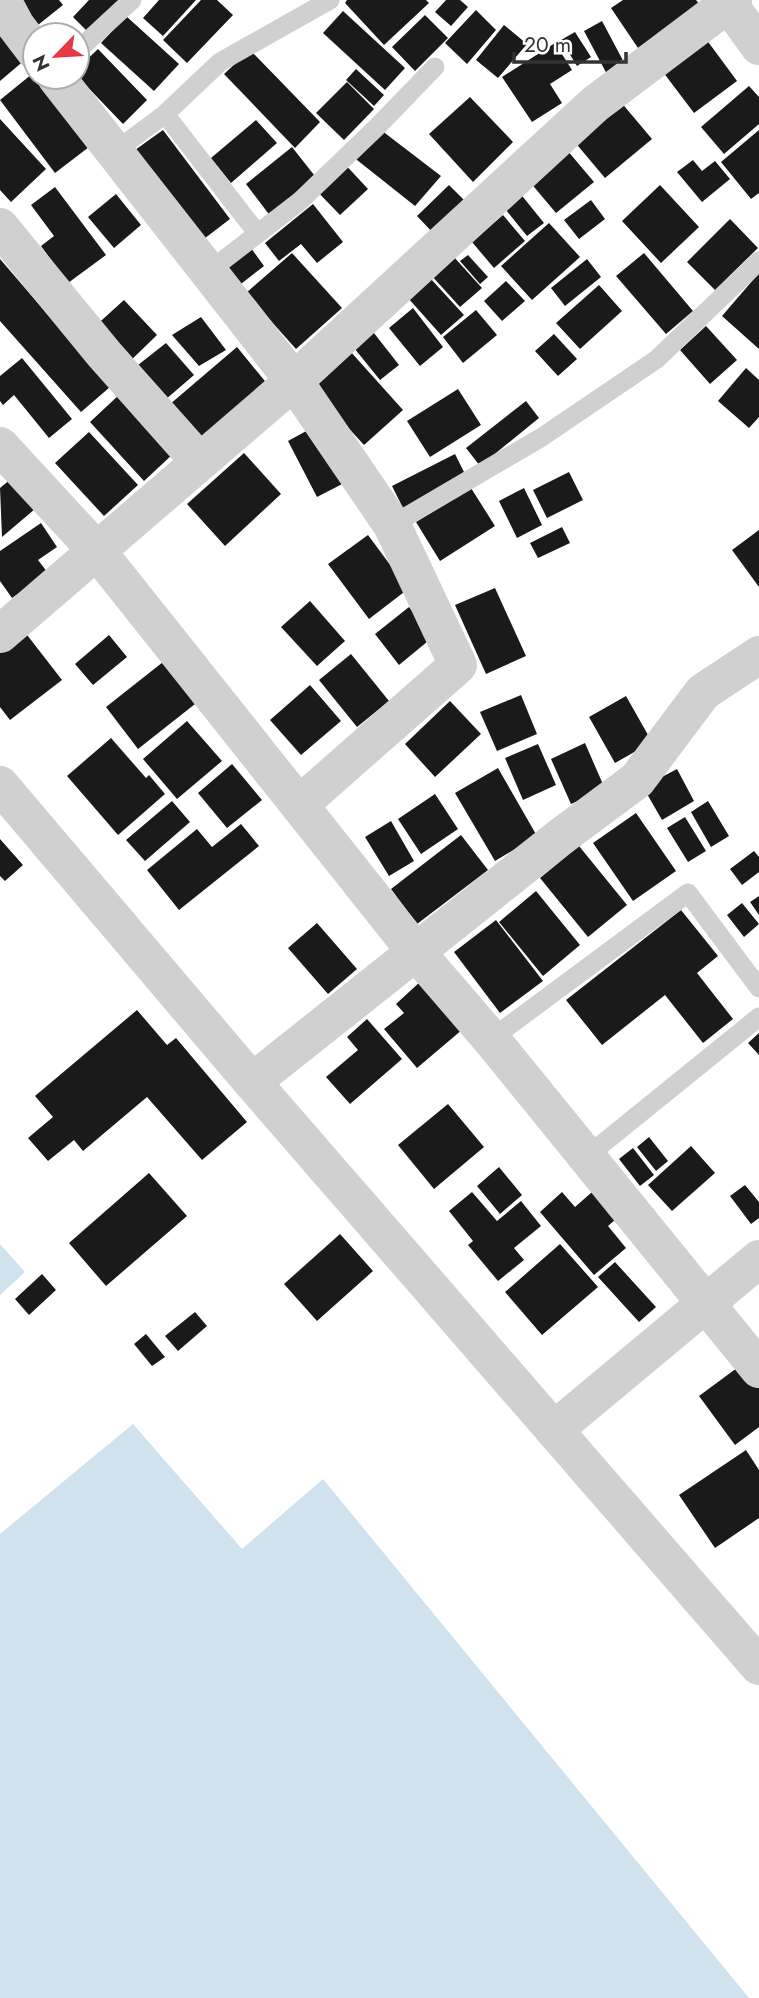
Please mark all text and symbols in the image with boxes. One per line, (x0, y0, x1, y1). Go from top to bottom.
north arrow (21, 21, 91, 91)
scale bar (514, 21, 626, 65)
text: 20 m (524, 30, 571, 60)
text: N (26, 50, 56, 76)

